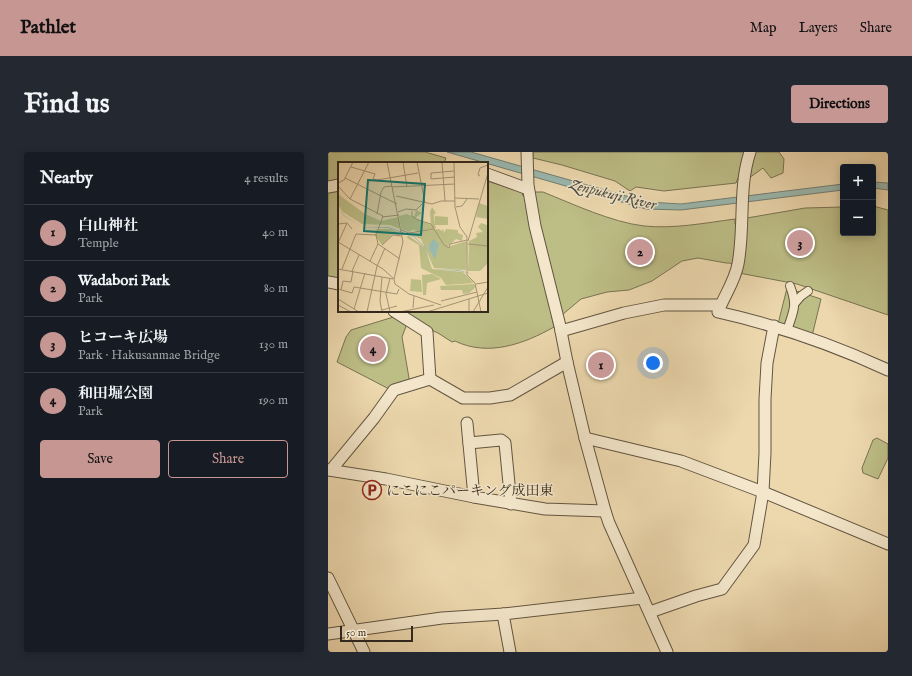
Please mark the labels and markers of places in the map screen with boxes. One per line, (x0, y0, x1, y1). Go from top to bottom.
pin: 3 (787, 228, 813, 258)
pin: 2 (627, 237, 653, 267)
pin: 4 (360, 334, 386, 364)
pin: 1 (588, 350, 614, 380)
parking icon: にこにこパーキング成田東 (361, 479, 383, 501)
place label: にこにこパーキング成田東 (386, 482, 554, 500)

